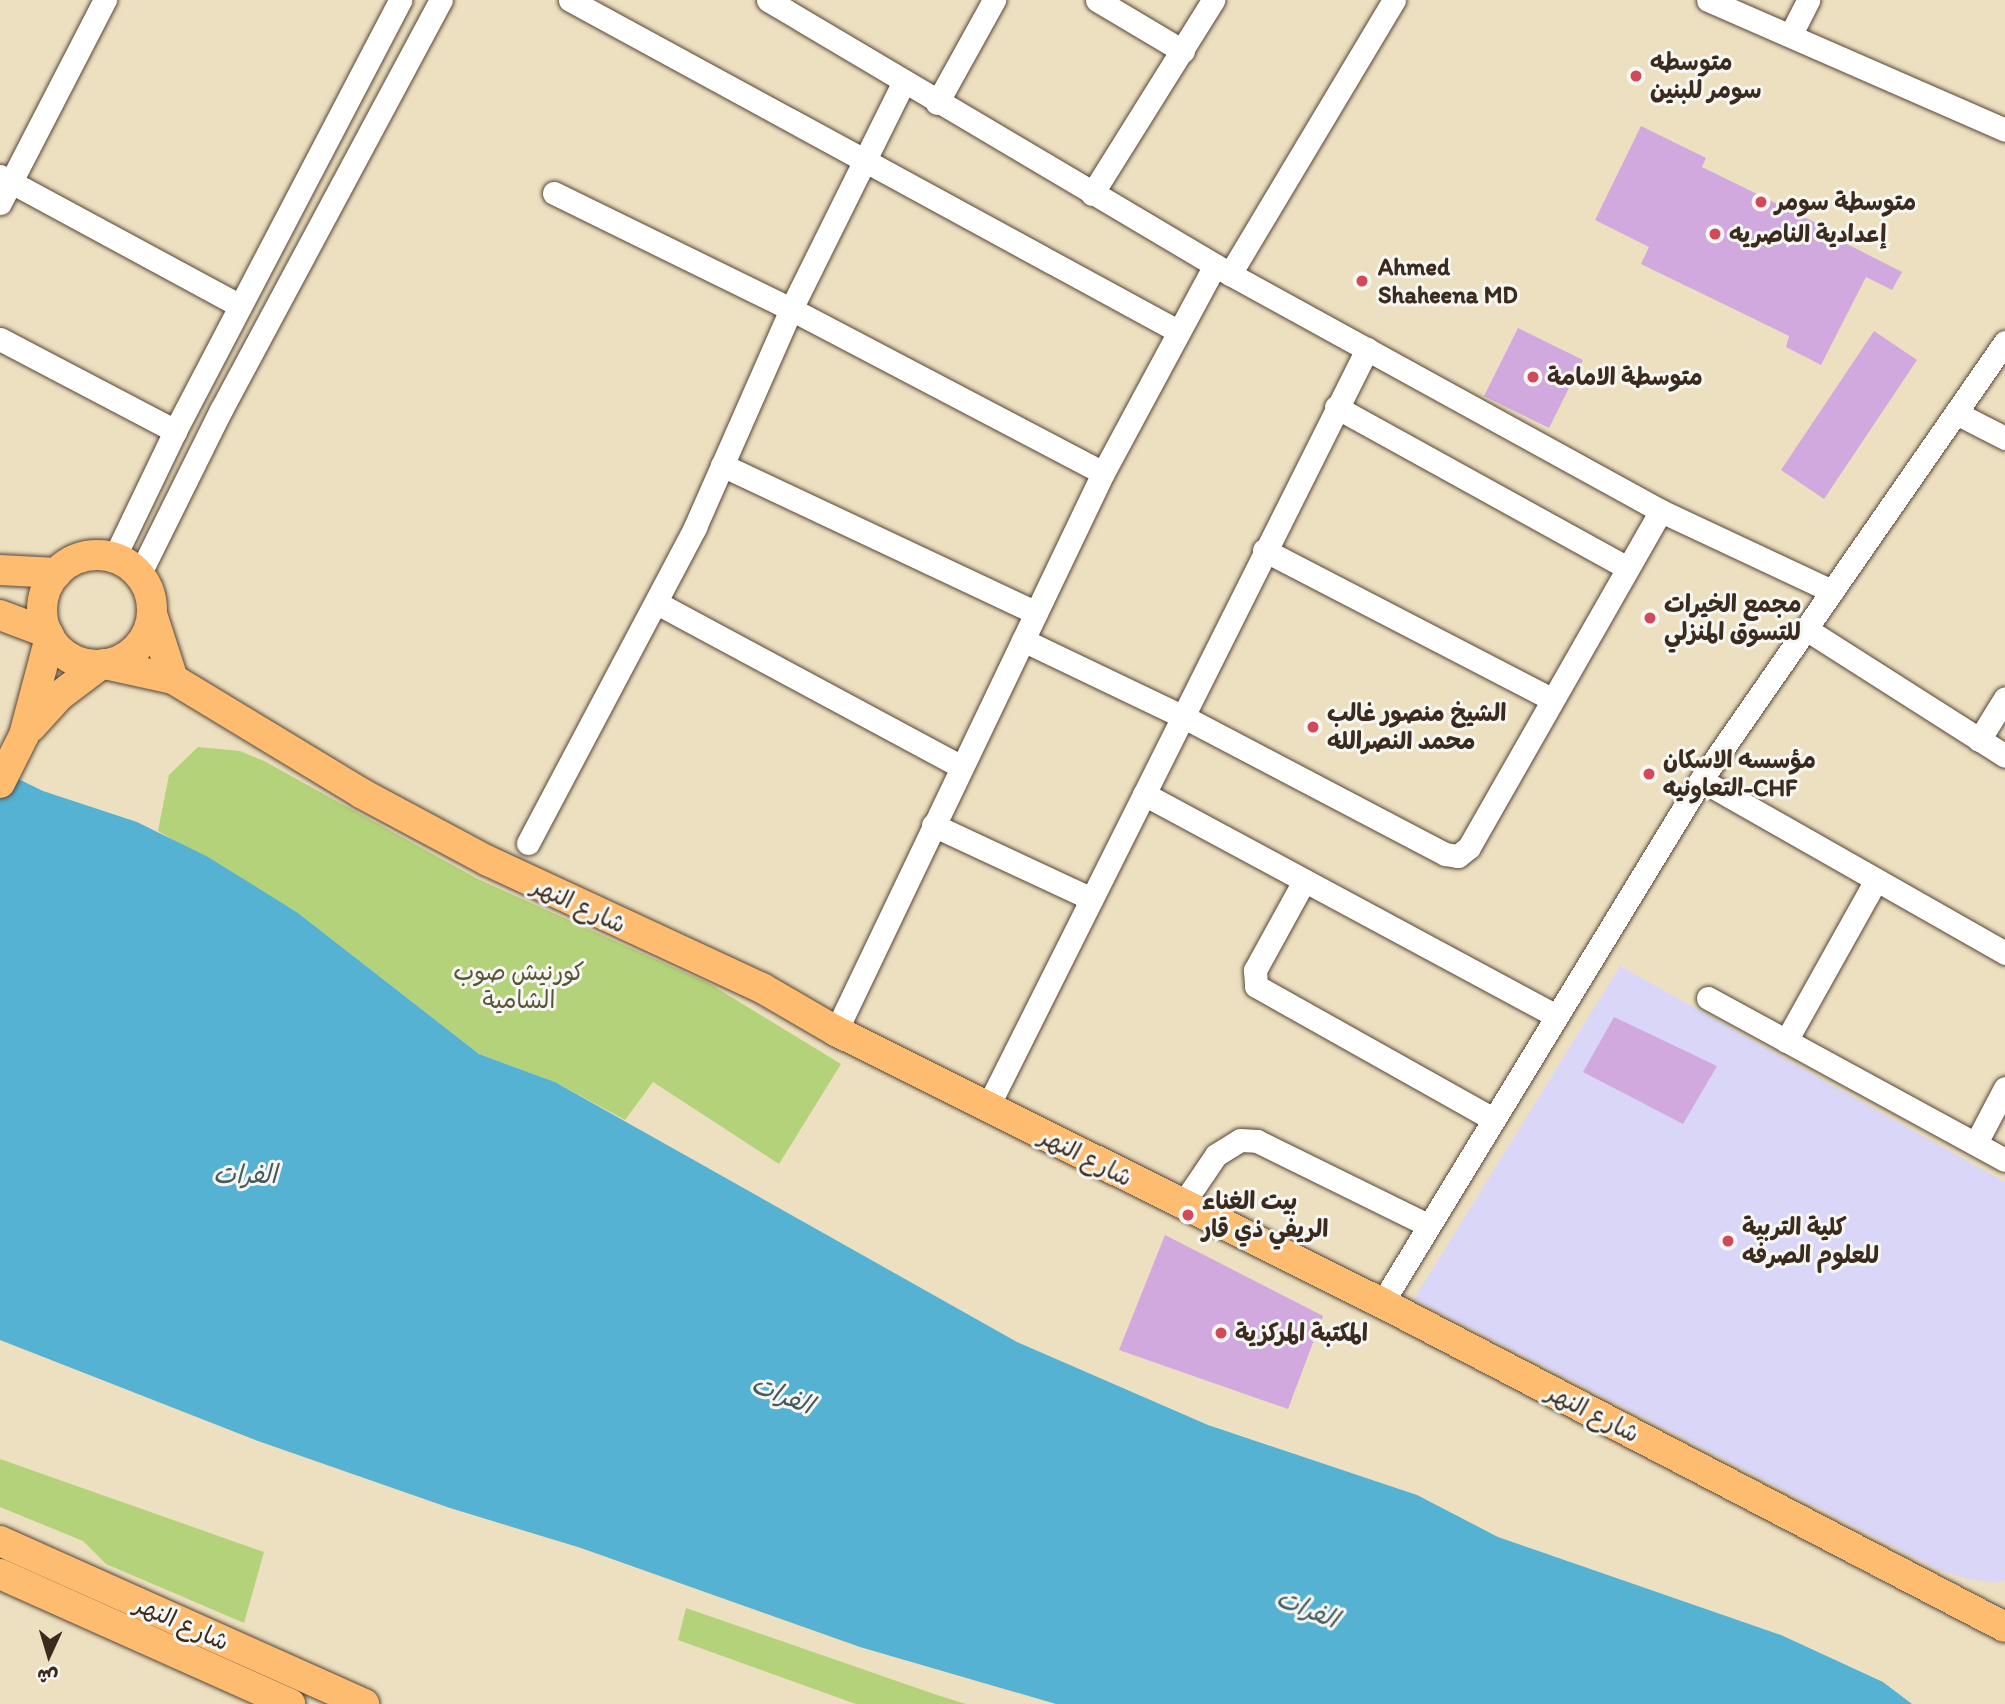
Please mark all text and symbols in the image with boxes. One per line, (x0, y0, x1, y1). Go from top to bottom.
place label: متوسطه سومر للبنين (1650, 48, 1761, 104)
marker: متوسطه سومر للبنين (1628, 68, 1644, 84)
place label: متوسطة سومر (1775, 188, 1916, 216)
marker: متوسطة سومر (1753, 194, 1769, 210)
place label: إعدادية الناصريه (1729, 220, 1886, 248)
marker: إعدادية الناصريه (1707, 226, 1723, 242)
place label: Ahmed Shaheena MD (1378, 253, 1518, 309)
marker: Ahmed Shaheena MD (1352, 271, 1372, 291)
place label: متوسطة الامامة (1547, 363, 1703, 391)
marker: متوسطة الامامة (1525, 369, 1541, 385)
place label: مجمع الخيرات للتسوق المنزلي (1664, 590, 1801, 646)
marker: مجمع الخيرات للتسوق المنزلي (1642, 610, 1658, 626)
place label: الشيخ منصور غالب محمد النصرالله (1327, 699, 1506, 755)
marker: الشيخ منصور غالب محمد النصرالله (1305, 719, 1321, 735)
place label: مؤسسه الاسكان التعاونيه-CHF (1663, 746, 1816, 802)
marker: مؤسسه الاسكان التعاونيه-CHF (1641, 766, 1657, 782)
street label: شارع النهر (528, 871, 630, 939)
park label: كورنيش صوب الشامية (453, 958, 585, 1014)
street label: شارع النهر (1035, 1122, 1137, 1192)
water label: الفرات (213, 1159, 277, 1191)
place label: بيت الغناء الريفي ذي قار (1202, 1187, 1328, 1243)
marker: بيت الغناء الريفي ذي قار (1180, 1207, 1196, 1223)
place label: كلية التربية للعلوم الصرفه (1742, 1213, 1879, 1269)
marker: كلية التربية للعلوم الصرفه (1720, 1233, 1736, 1249)
place label: المكتبة المركزية (1235, 1319, 1368, 1347)
marker: المكتبة المركزية (1213, 1325, 1229, 1341)
water label: الفرات (747, 1369, 817, 1421)
street label: شارع النهر (1542, 1378, 1644, 1448)
water label: الفرات (1272, 1583, 1342, 1635)
street label: شارع النهر (131, 1590, 233, 1656)
north arrow (14, 1620, 84, 1690)
text: ش (36, 1664, 59, 1689)

